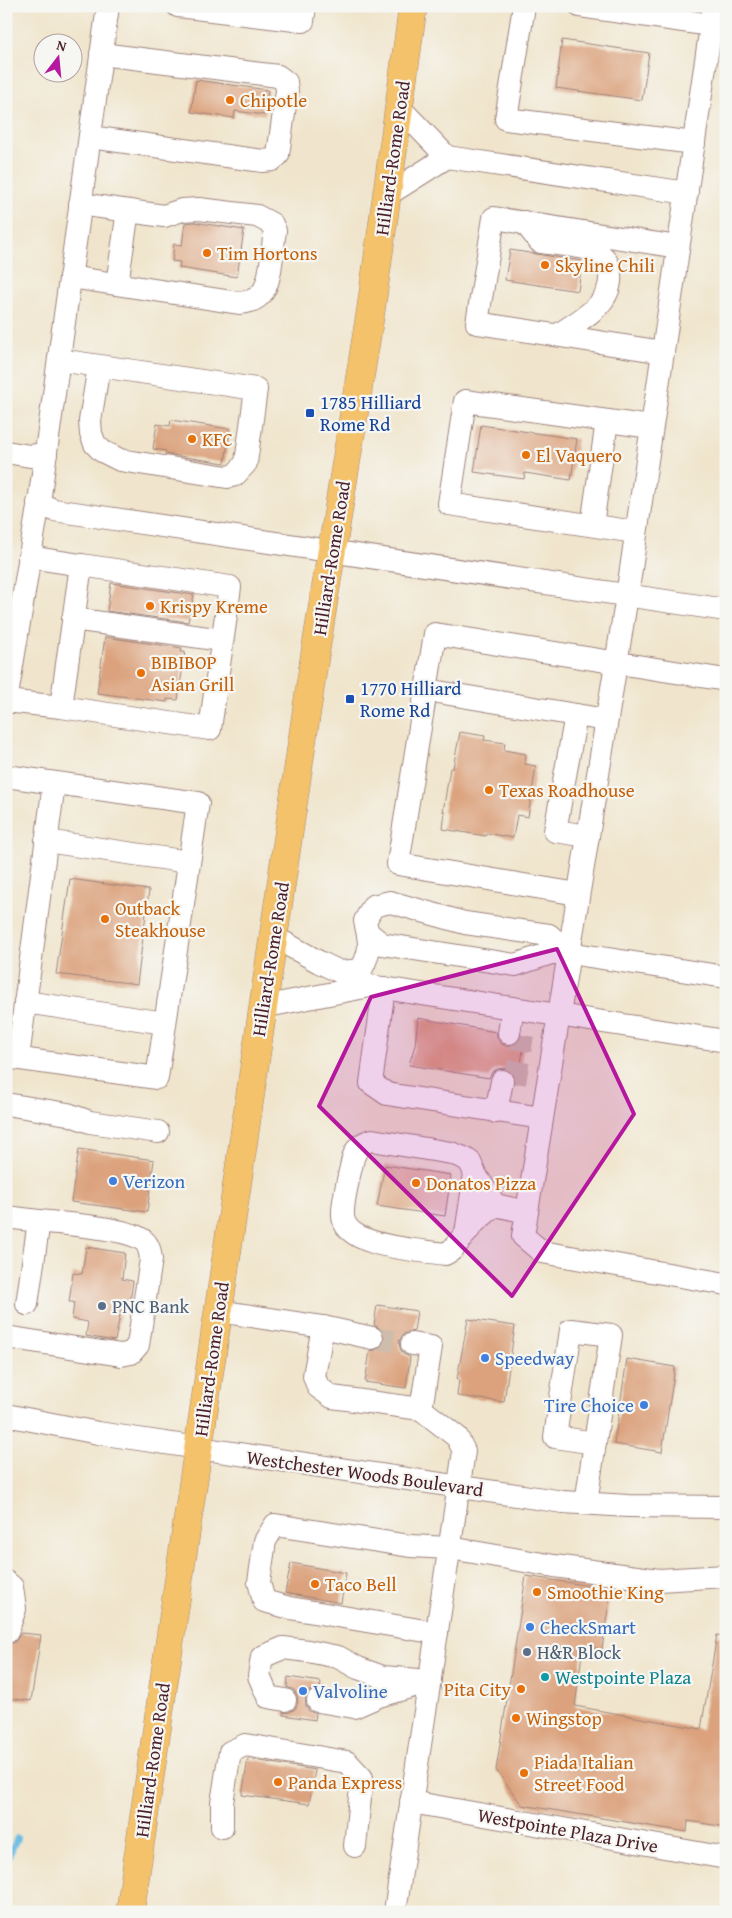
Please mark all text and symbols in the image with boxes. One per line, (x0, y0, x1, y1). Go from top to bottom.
north arrow (32, 32, 82, 82)
text: N (54, 35, 69, 57)
street label: Hilliard-Rome Road (367, 78, 417, 237)
place label: Chipotle (240, 86, 307, 114)
marker: Chipotle (224, 94, 236, 106)
place label: Tim Hortons (217, 239, 317, 267)
marker: Tim Hortons (201, 247, 213, 259)
place label: Skyline Chili (555, 251, 655, 279)
marker: Skyline Chili (539, 259, 551, 271)
place label: 1785 Hilliard Rome Rd (320, 388, 422, 438)
marker: 1785 Hilliard Rome Rd (304, 407, 316, 419)
place label: KFC (202, 425, 233, 453)
marker: KFC (186, 433, 198, 445)
place label: El Vaquero (536, 441, 622, 469)
marker: El Vaquero (520, 449, 532, 461)
street label: Hilliard-Rome Road (305, 478, 357, 637)
place label: Krispy Kreme (160, 592, 268, 620)
marker: Krispy Kreme (144, 600, 156, 612)
place label: BIBIBOP Asian Grill (151, 648, 234, 698)
marker: BIBIBOP Asian Grill (135, 667, 147, 679)
place label: 1770 Hilliard Rome Rd (360, 674, 462, 724)
marker: 1770 Hilliard Rome Rd (344, 693, 356, 705)
place label: Texas Roadhouse (499, 776, 635, 804)
marker: Texas Roadhouse (483, 784, 495, 796)
street label: Hilliard-Rome Road (244, 879, 296, 1038)
place label: Outback Steakhouse (115, 894, 206, 944)
marker: Outback Steakhouse (99, 913, 111, 925)
place label: Verizon (123, 1167, 185, 1195)
place label: Donatos Pizza (426, 1169, 536, 1197)
marker: Verizon (107, 1175, 119, 1187)
marker: Donatos Pizza (410, 1177, 422, 1189)
street label: Hilliard-Rome Road (186, 1279, 236, 1438)
place label: PNC Bank (112, 1292, 190, 1320)
marker: PNC Bank (96, 1300, 108, 1312)
place label: Speedway (495, 1344, 575, 1372)
marker: Speedway (479, 1352, 491, 1364)
place label: Tire Choice (544, 1391, 634, 1419)
marker: Tire Choice (638, 1399, 650, 1411)
street label: Westchester Woods Boulevard (245, 1443, 486, 1504)
place label: Taco Bell (325, 1570, 397, 1598)
marker: Taco Bell (309, 1578, 321, 1590)
place label: Smoothie King (547, 1578, 664, 1606)
marker: Smoothie King (531, 1586, 543, 1598)
place label: CheckSmart (540, 1613, 636, 1641)
marker: CheckSmart (524, 1621, 536, 1633)
place label: H&R Block (537, 1638, 622, 1666)
marker: H&R Block (521, 1646, 533, 1658)
place label: Westpointe Plaza (555, 1663, 691, 1691)
marker: Westpointe Plaza (539, 1671, 551, 1683)
place label: Pita City (444, 1675, 512, 1703)
place label: Valvoline (313, 1677, 388, 1705)
street label: Hilliard-Rome Road (127, 1680, 177, 1839)
marker: Pita City (515, 1683, 527, 1695)
marker: Valvoline (297, 1685, 309, 1697)
place label: Wingstop (526, 1704, 602, 1732)
marker: Wingstop (510, 1712, 522, 1724)
place label: Piada Italian Street Food (534, 1748, 634, 1798)
marker: Piada Italian Street Food (518, 1767, 530, 1779)
place label: Panda Express (288, 1768, 402, 1796)
marker: Panda Express (272, 1776, 284, 1788)
street label: Westpointe Plaza Drive (475, 1800, 661, 1860)

